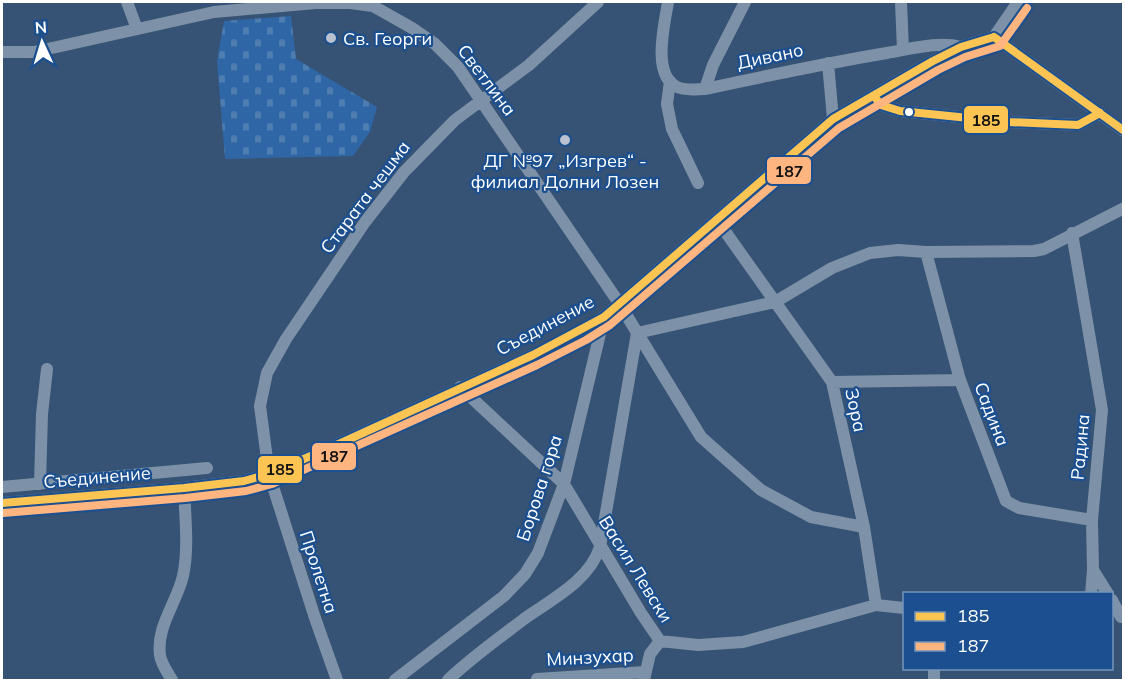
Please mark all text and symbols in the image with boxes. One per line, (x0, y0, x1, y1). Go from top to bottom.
north arrow (12, 12, 72, 72)
text: N (34, 17, 48, 37)
place label: Св. Георги (343, 27, 432, 50)
marker: Св. Георги (324, 31, 338, 45)
street label: Дивано (735, 38, 805, 74)
street label: Светлина (453, 40, 521, 120)
line badge: 185 (963, 105, 1009, 134)
unlabelled marker (903, 106, 915, 118)
text: 185 (972, 110, 1001, 130)
marker: ДГ №97 „Изгрев“ - филиал Долни Лозен (558, 133, 572, 147)
street label: Старата чешма (315, 136, 415, 258)
place label: ДГ №97 „Изгрев“ - филиал Долни Лозен (471, 149, 659, 193)
line badge: 187 (766, 156, 812, 185)
text: 187 (775, 161, 803, 181)
street label: Съединение (492, 290, 598, 360)
street label: Садина (969, 379, 1015, 449)
street label: Зора (840, 386, 872, 434)
street label: Радина (1066, 413, 1094, 481)
street label: Борова гора (511, 432, 567, 544)
line badge: 187 (311, 442, 357, 471)
text: 187 (320, 446, 348, 466)
line badge: 185 (257, 455, 303, 484)
text: 185 (266, 459, 295, 479)
street label: Съединение (42, 461, 152, 493)
street label: Васил Левски (594, 511, 678, 627)
street label: Пролетна (295, 528, 343, 616)
legend (903, 592, 1113, 670)
text: 185 (957, 604, 990, 627)
text: 187 (957, 634, 989, 657)
street label: Минзухар (546, 643, 634, 671)

